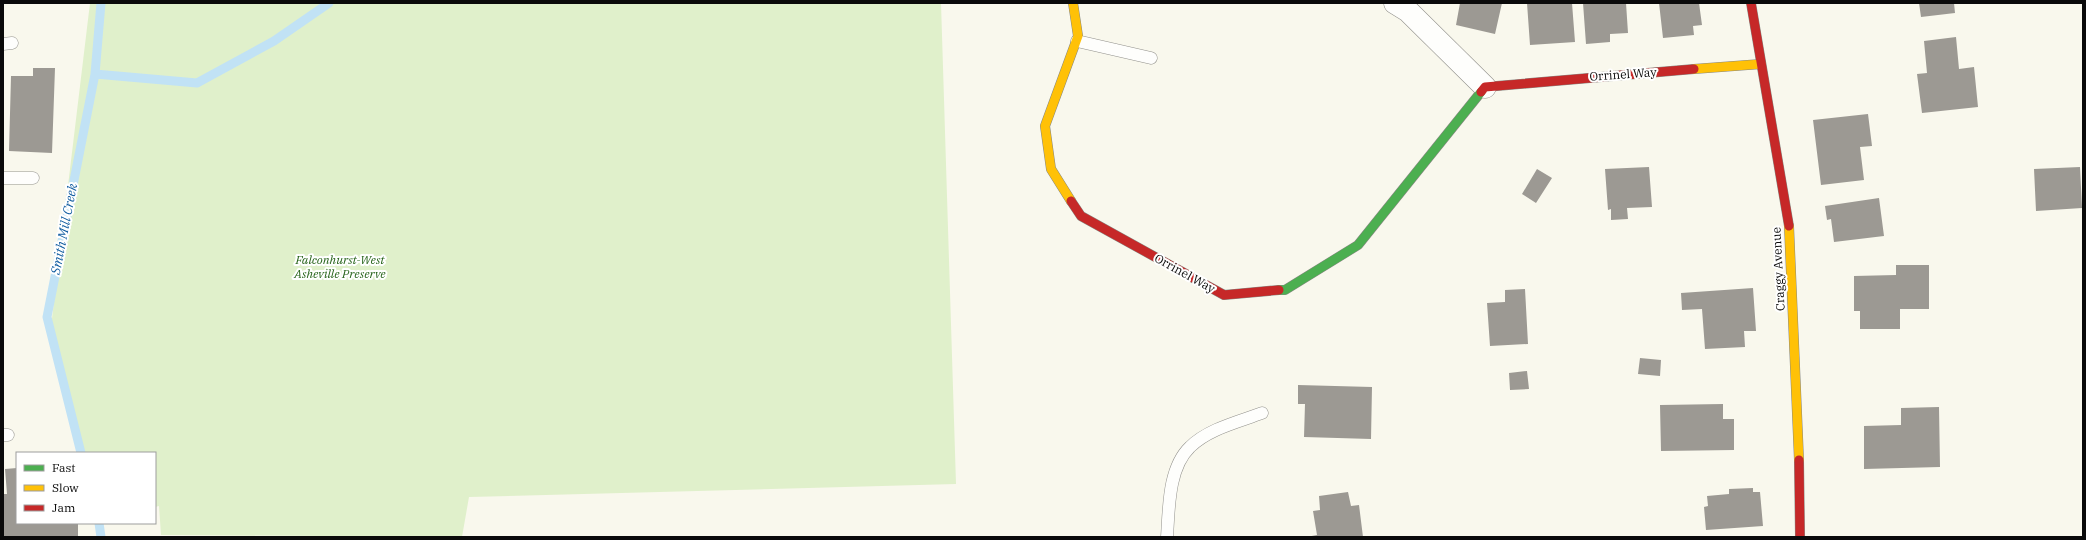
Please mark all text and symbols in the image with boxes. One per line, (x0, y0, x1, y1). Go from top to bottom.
street label: Orrinel Way (1589, 64, 1658, 84)
water label: Smith Mill Creek (47, 182, 81, 277)
street label: Craggy Avenue (1768, 227, 1788, 311)
street label: Orrinel Way (1152, 250, 1219, 296)
park label: Falconhurst-West Asheville Preserve (293, 252, 386, 281)
legend (16, 452, 156, 524)
text: Fast (52, 460, 76, 475)
text: Slow (52, 480, 79, 495)
text: Jam (52, 500, 76, 515)

